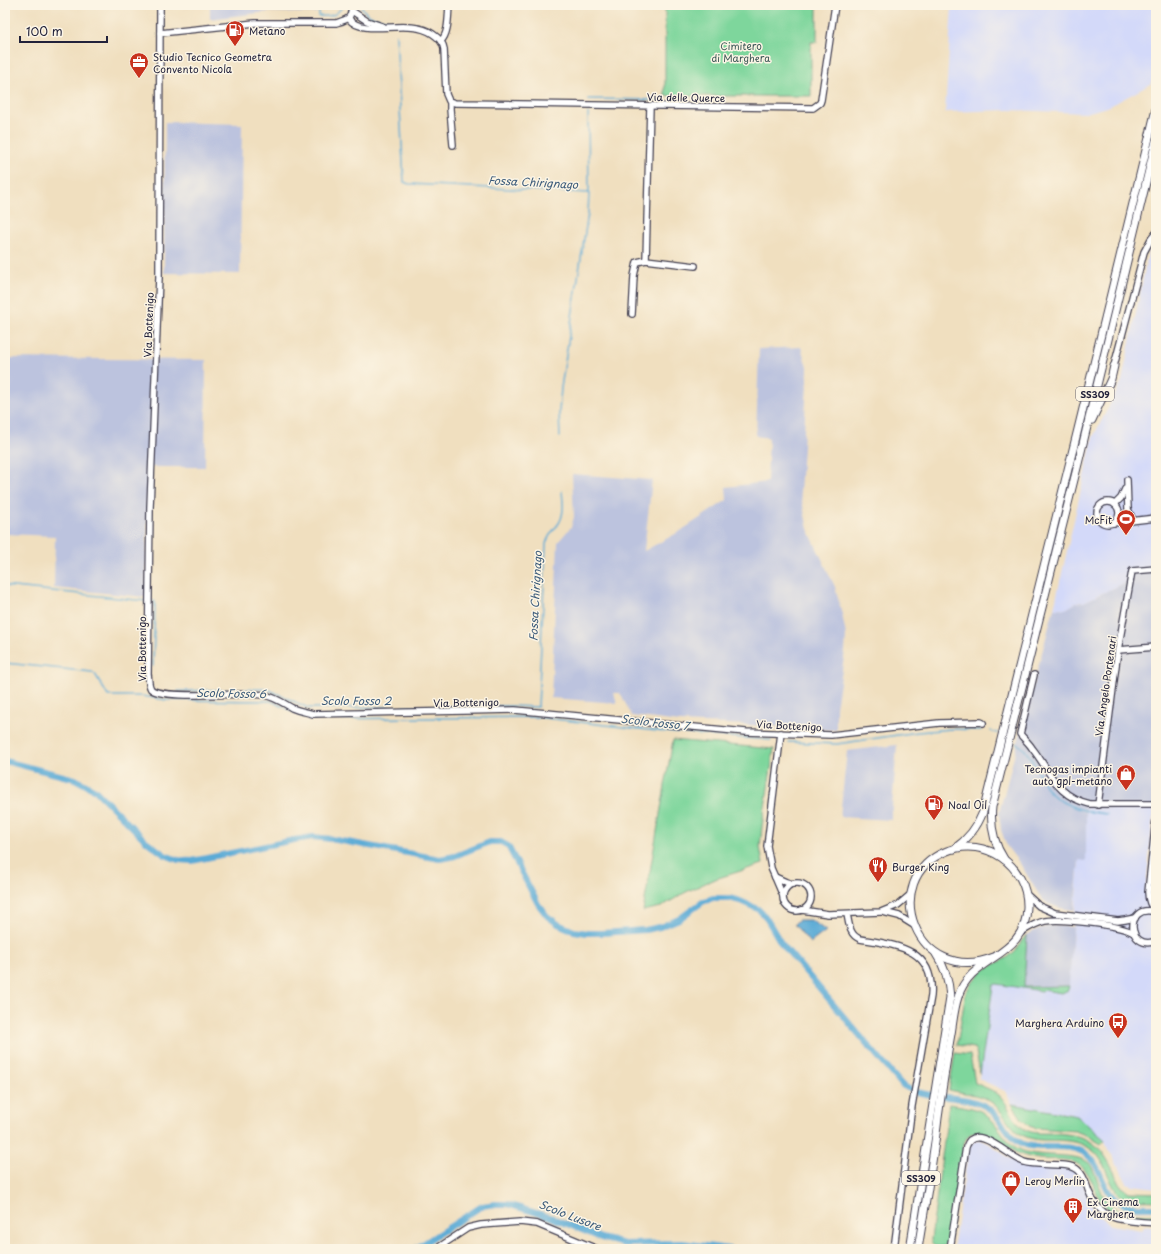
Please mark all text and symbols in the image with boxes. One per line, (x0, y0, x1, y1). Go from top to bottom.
scale bar (20, 18, 107, 44)
fuel station icon: Metano (224, 19, 246, 47)
text: 100 m (26, 22, 63, 40)
place label: Metano (249, 23, 286, 38)
park label: Cimitero di Marghera (712, 38, 771, 65)
place label: Studio Tecnico Geometra Convento Nicola (153, 49, 273, 76)
office icon: Studio Tecnico Geometra Convento Nicola (128, 51, 150, 79)
street label: Via delle Querce (647, 89, 726, 105)
water label: Fossa Chirignago (488, 171, 579, 193)
street label: Via Bottenigo (139, 292, 157, 358)
road number: SS309 (1076, 387, 1114, 401)
sports icon: McFit (1115, 508, 1137, 536)
place label: McFit (1085, 512, 1112, 527)
water label: Fossa Chirignago (524, 550, 546, 641)
street label: Via Bottenigo (134, 616, 149, 682)
street label: Via Angelo Portenari (1091, 635, 1119, 737)
water label: Scolo Fosso 6 (196, 684, 267, 702)
water label: Scolo Fosso 2 (321, 692, 393, 709)
street label: Via Bottenigo (433, 694, 499, 710)
water label: Scolo Fosso 7 (620, 710, 693, 734)
street label: Via Bottenigo (756, 716, 822, 734)
place label: Tecnogas impianti auto gpl-metano (1025, 761, 1112, 788)
shop icon: Tecnogas impianti auto gpl-metano (1115, 763, 1137, 791)
fuel station icon: Noal Oil (923, 793, 945, 821)
place label: Noal Oil (948, 797, 987, 812)
restaurant icon: Burger King (867, 855, 889, 883)
place label: Burger King (892, 859, 950, 874)
bus stop icon: Marghera Arduino (1107, 1011, 1129, 1039)
place label: Marghera Arduino (1015, 1015, 1104, 1030)
shop icon: Leroy Merlin (1000, 1169, 1022, 1197)
road number: SS309 (902, 1171, 940, 1185)
place label: Leroy Merlin (1025, 1173, 1085, 1188)
place label: Ex Cinema Marghera (1087, 1194, 1139, 1221)
water label: Scolo Lusore (536, 1195, 605, 1235)
building icon: Ex Cinema Marghera (1062, 1196, 1084, 1224)

